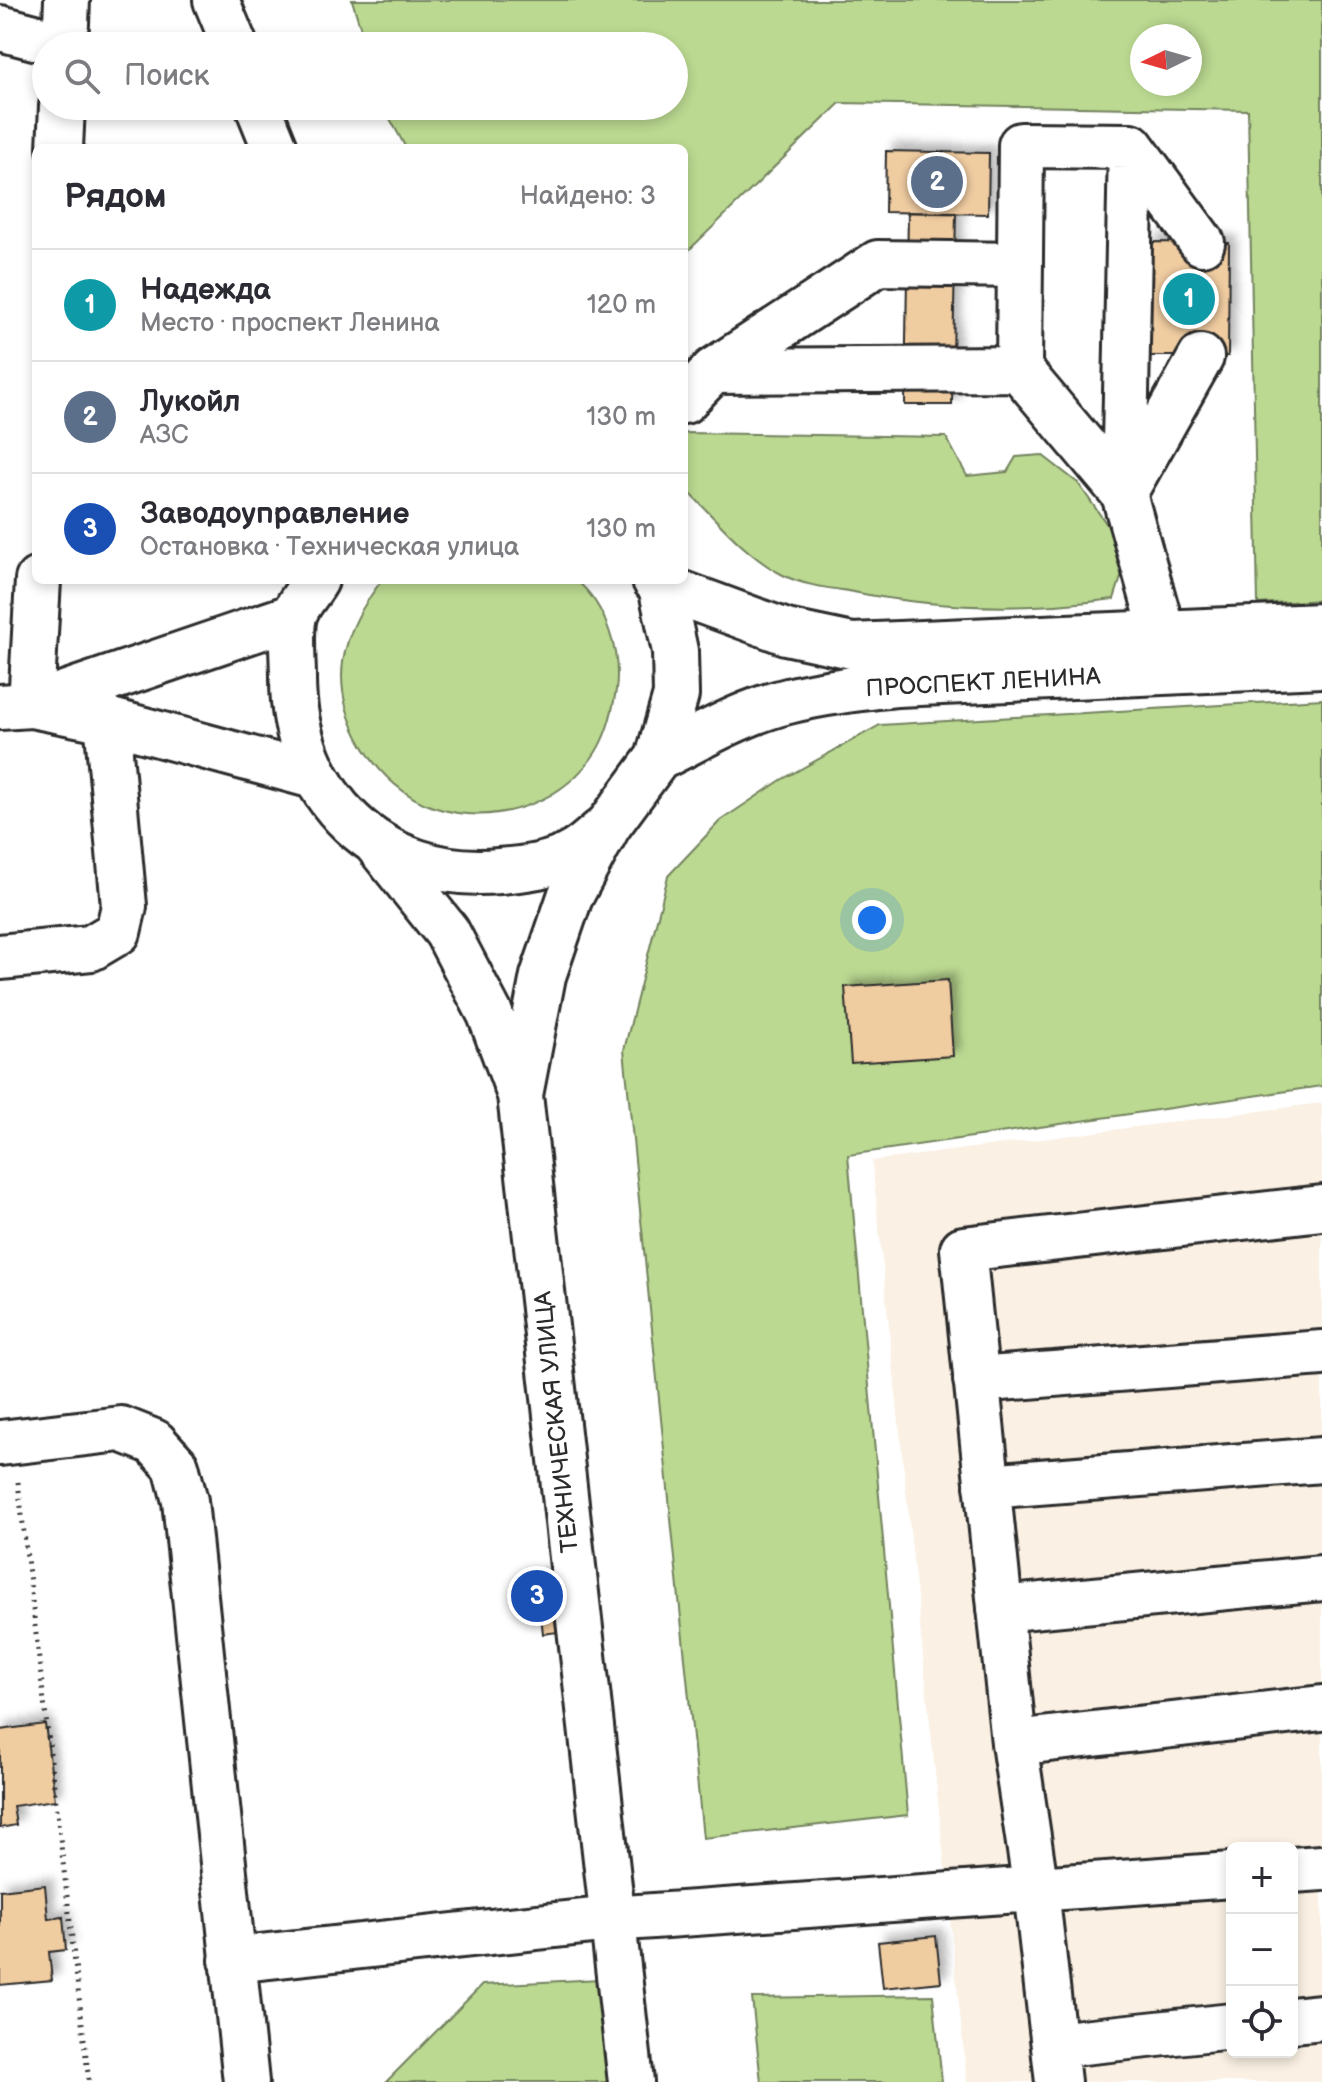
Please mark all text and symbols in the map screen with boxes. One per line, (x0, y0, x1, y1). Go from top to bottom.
north arrow (1130, 24, 1202, 96)
search box (32, 32, 688, 120)
icon: search (60, 54, 104, 98)
text: Поиск (124, 58, 210, 94)
pin: 2 (911, 152, 963, 212)
text: Рядом (64, 176, 166, 217)
text: Найдено: 3 (520, 181, 656, 212)
pin: 1 (1163, 269, 1215, 329)
text: Надежда (140, 272, 271, 308)
text: 1 (85, 290, 95, 321)
text: 120 m (587, 290, 656, 321)
text: Место · проспект Ленина (140, 308, 440, 339)
text: Лукойл (140, 384, 240, 420)
text: 2 (82, 402, 98, 433)
text: 130 m (586, 402, 656, 433)
text: АЗС (140, 420, 189, 451)
text: Заводоуправление (140, 496, 409, 532)
text: 3 (82, 514, 98, 545)
text: 130 m (586, 514, 656, 545)
text: Остановка · Техническая улица (140, 532, 519, 563)
street label: ПРОСПЕКТ ЛЕНИНА (865, 662, 1102, 703)
your location (852, 900, 892, 940)
street label: ТЕХНИЧЕСКАЯ УЛИЦА (528, 1289, 585, 1554)
pin: 3 (511, 1566, 563, 1626)
map controls (1226, 1842, 1298, 2058)
button: + (1226, 1842, 1298, 1914)
button: − (1226, 1914, 1298, 1986)
button: locate (1226, 1986, 1298, 2058)

